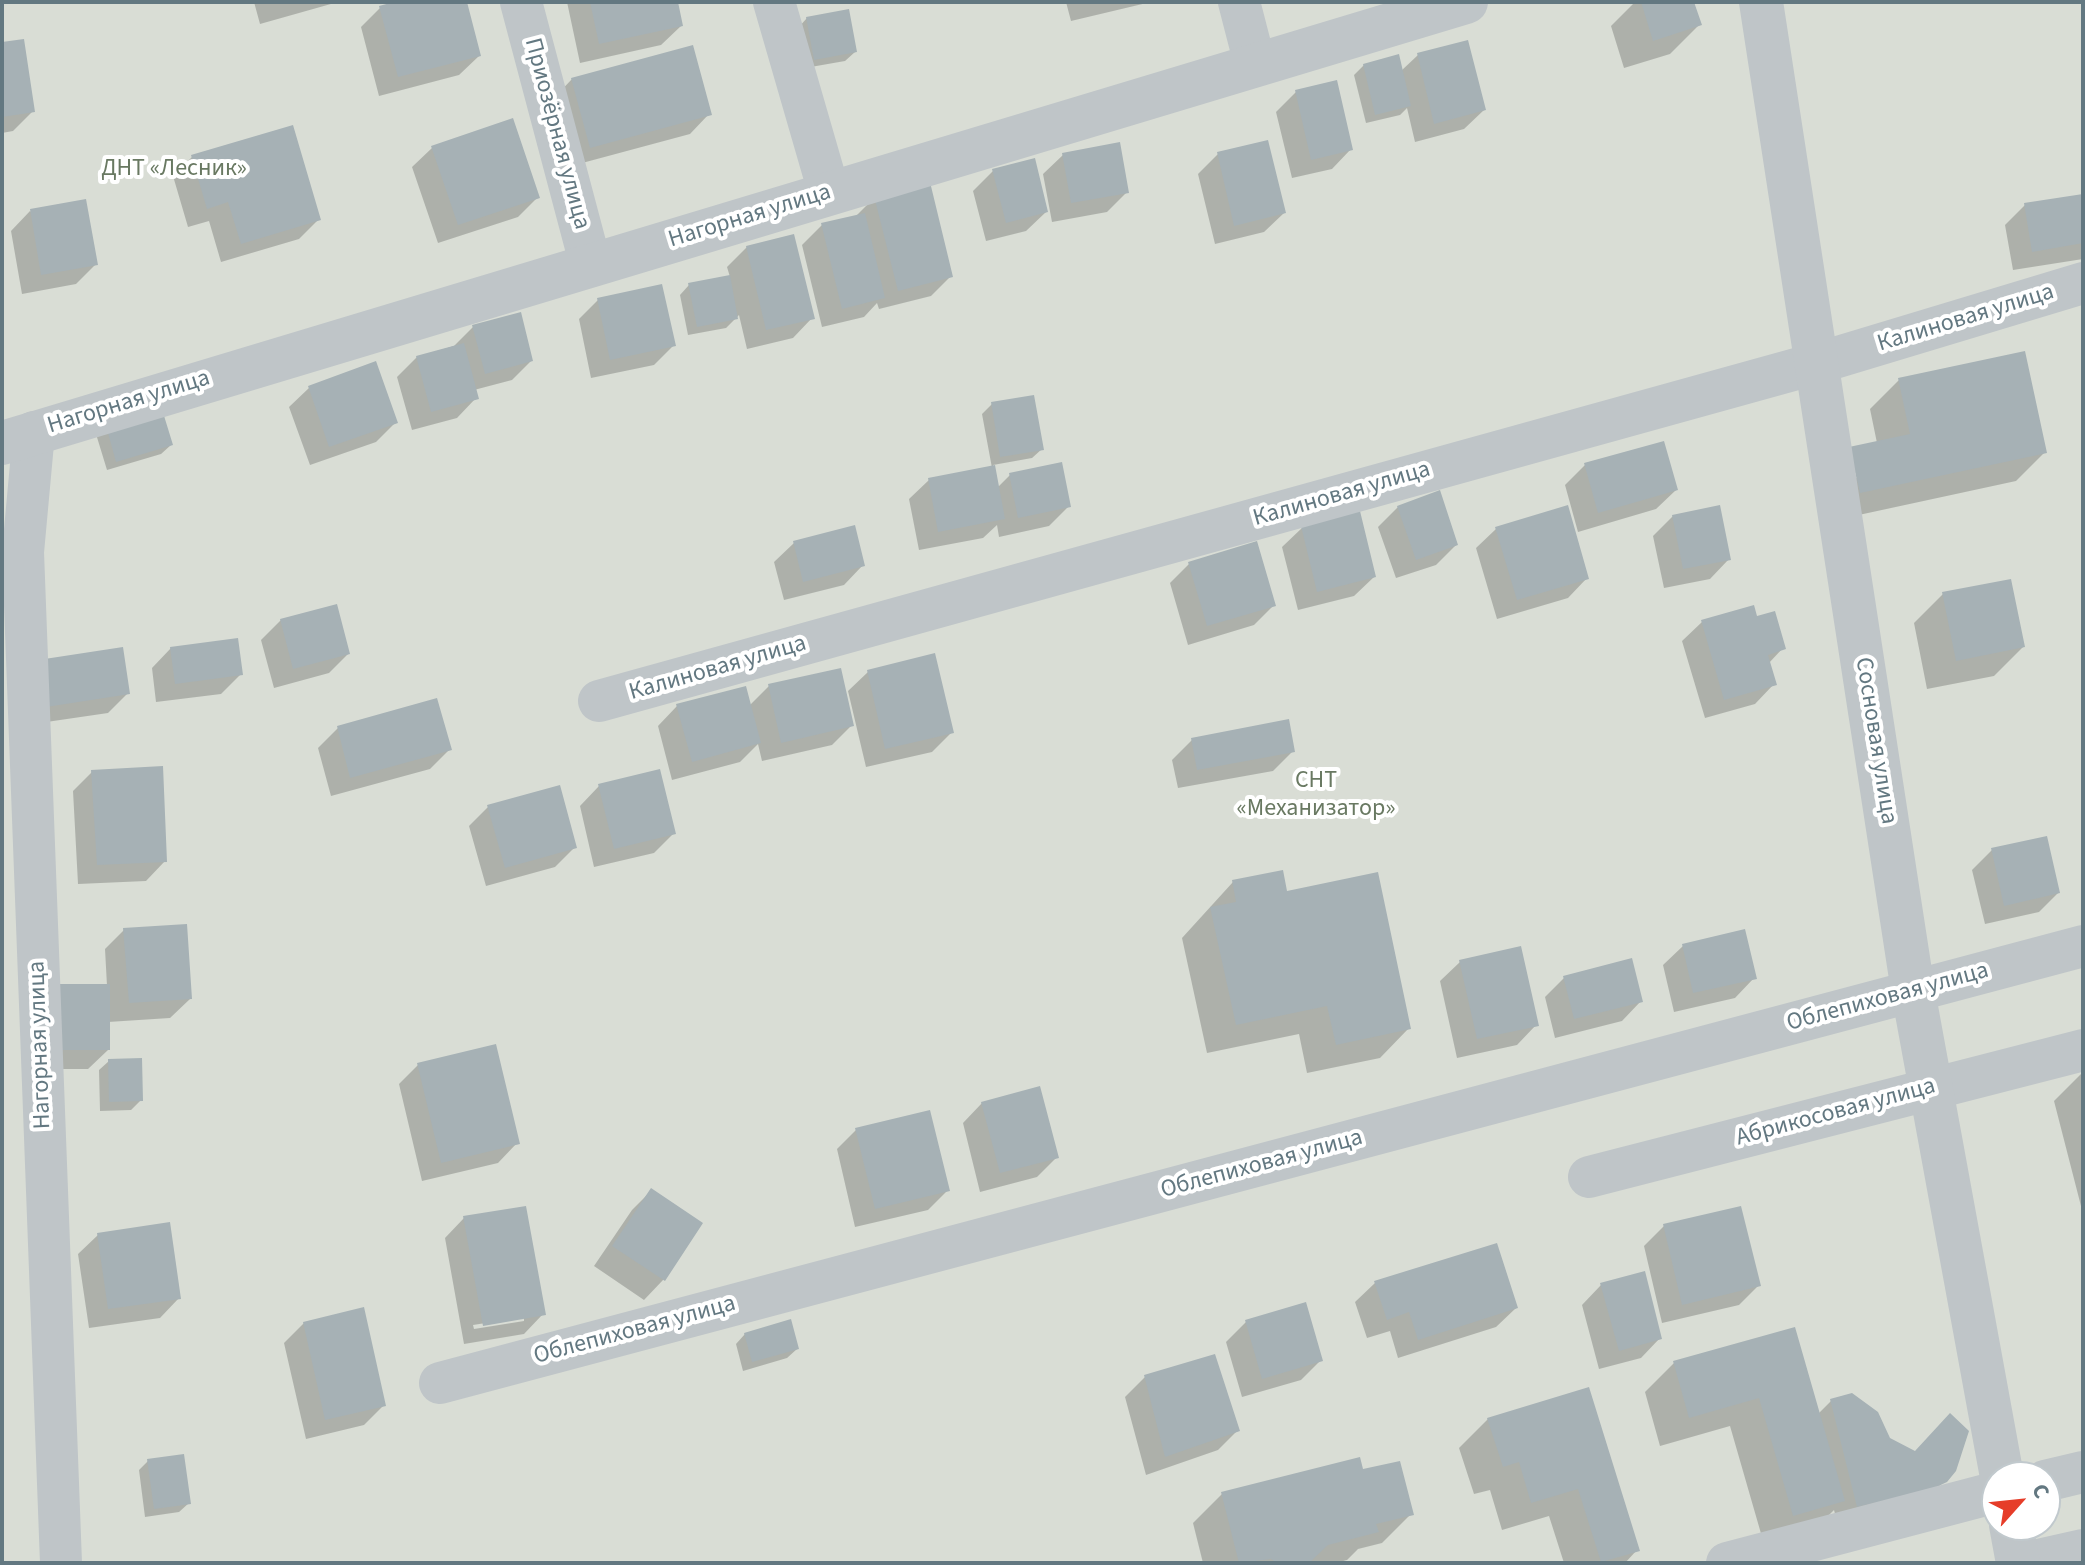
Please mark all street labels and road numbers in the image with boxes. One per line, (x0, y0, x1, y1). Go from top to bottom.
street label: Приозёрная улица (517, 35, 595, 233)
street label: Нагорная улица (665, 179, 835, 255)
street label: Калиновая улица (1874, 278, 2058, 360)
street label: Нагорная улица (44, 365, 214, 441)
street label: Калиновая улица (1250, 456, 1434, 534)
street label: Калиновая улица (626, 630, 810, 708)
street label: Сосновая улица (1848, 656, 1902, 826)
street label: Облепиховая улица (1784, 957, 1992, 1039)
street label: Нагорная улица (24, 960, 58, 1130)
street label: Абрикосовая улица (1733, 1073, 1939, 1153)
street label: Облепиховая улица (1158, 1124, 1366, 1206)
street label: Облепиховая улица (531, 1290, 739, 1372)

